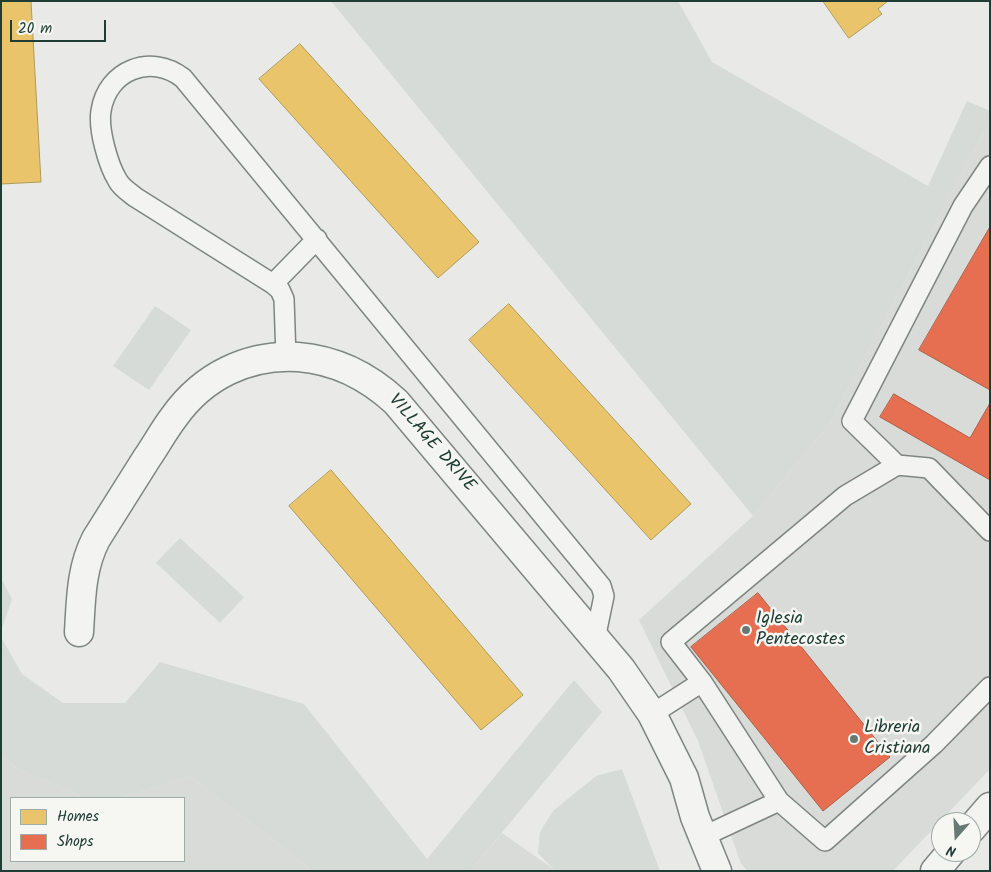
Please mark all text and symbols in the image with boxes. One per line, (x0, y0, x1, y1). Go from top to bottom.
scale bar (12, 10, 109, 42)
text: 20 m (18, 17, 52, 41)
street label: VILLAGE DRIVE (383, 391, 479, 497)
place label: Iglesia Pentecostes (756, 609, 845, 652)
marker: Iglesia Pentecostes (740, 624, 752, 636)
place label: Libreria Cristiana (864, 718, 930, 761)
marker: Libreria Cristiana (848, 733, 860, 745)
legend (10, 797, 185, 862)
text: Homes (57, 805, 99, 829)
north arrow (931, 812, 981, 862)
text: Shops (57, 830, 93, 854)
text: N (944, 838, 959, 862)

